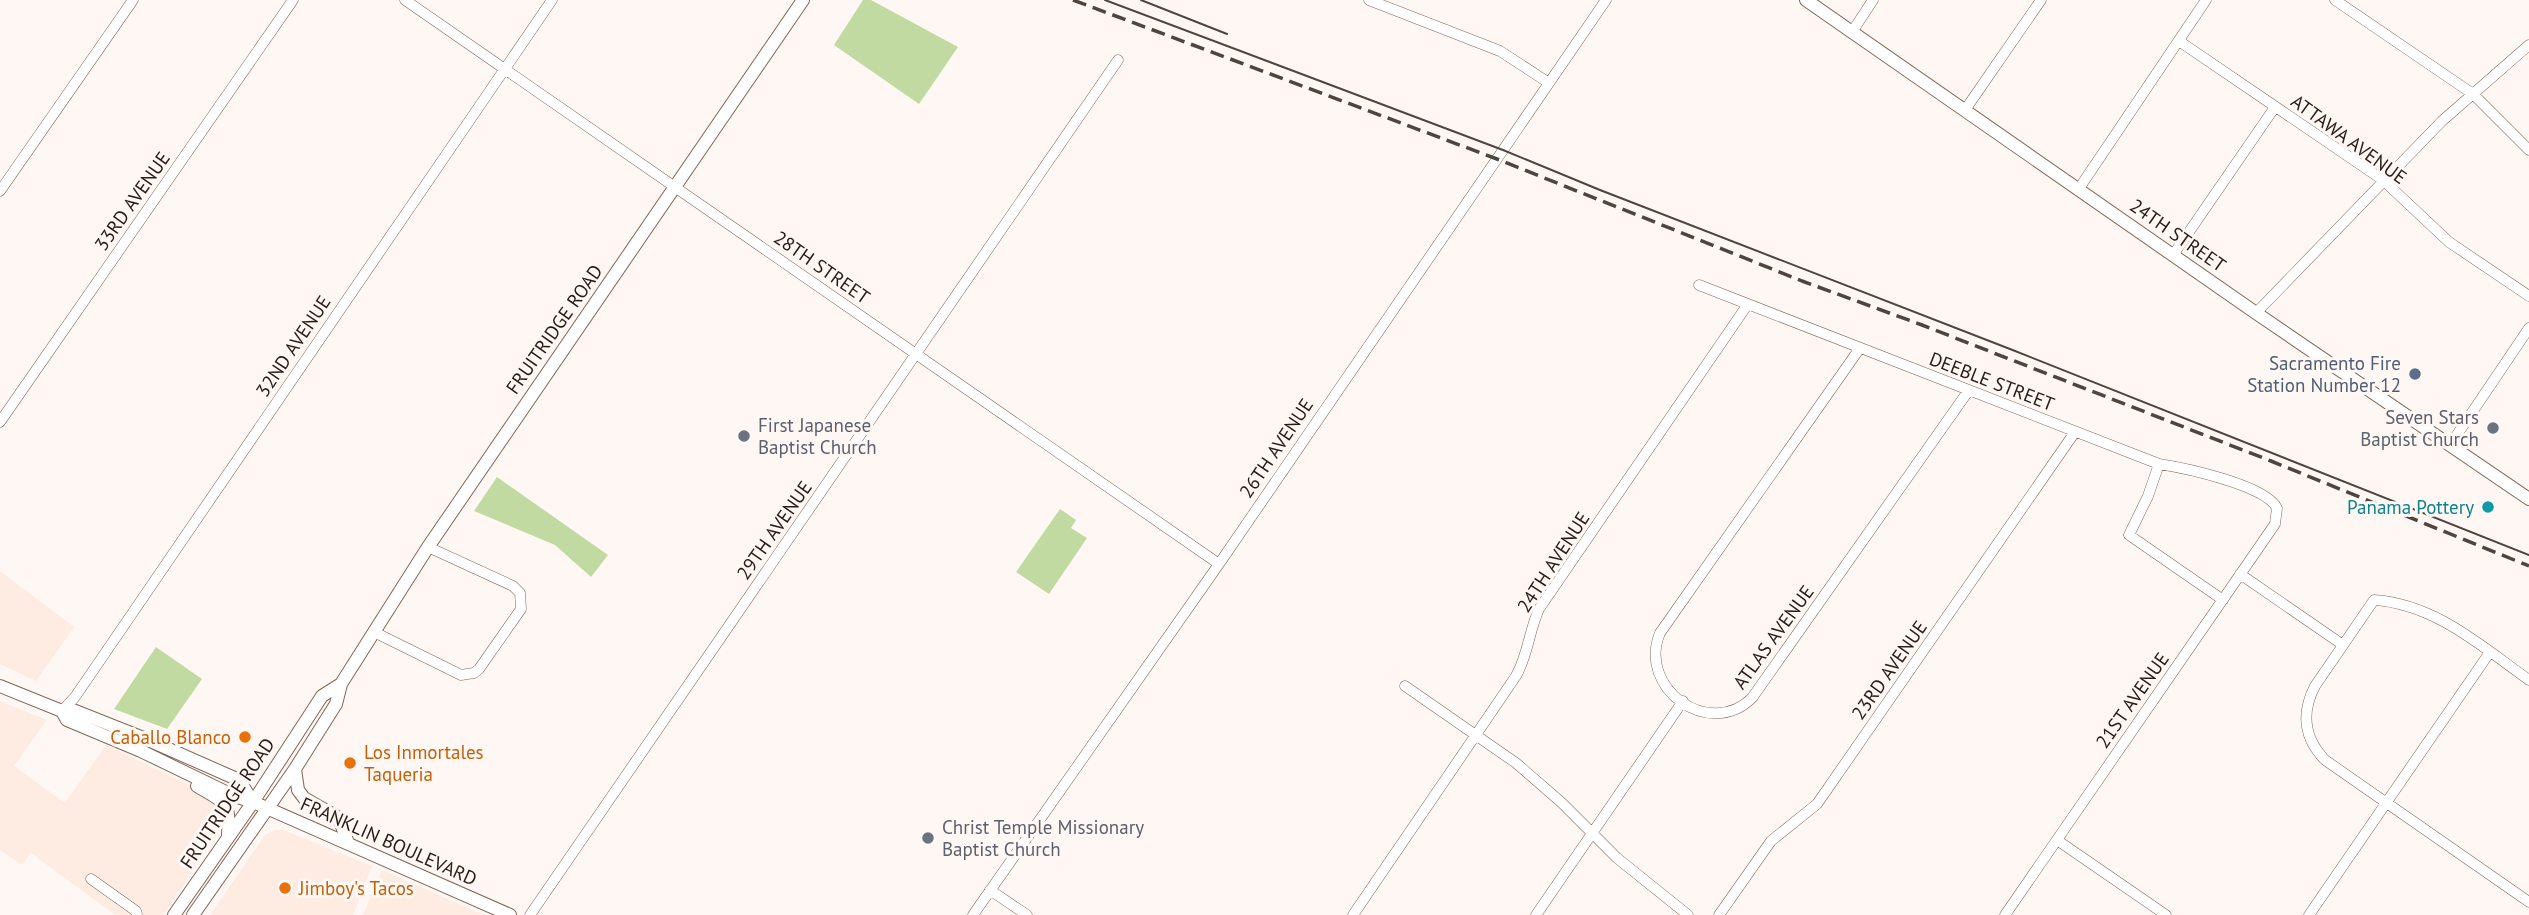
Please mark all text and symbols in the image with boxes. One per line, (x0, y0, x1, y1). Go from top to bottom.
street label: ATTAWA AVENUE (2286, 89, 2412, 189)
street label: 33RD AVENUE (89, 147, 175, 255)
street label: 24TH STREET (2125, 193, 2231, 277)
street label: 28TH STREET (769, 225, 875, 309)
street label: FRUITRIDGE ROAD (500, 260, 608, 398)
street label: 32ND AVENUE (250, 291, 336, 401)
street label: DEEBLE STREET (1926, 346, 2058, 416)
place label: Sacramento Fire Station Number 12 (2247, 351, 2401, 397)
marker: Sacramento Fire Station Number 12 (2407, 366, 2423, 382)
street label: 26TH AVENUE (1234, 394, 1318, 502)
place label: Seven Stars Baptist Church (2360, 405, 2479, 451)
place label: First Japanese Baptist Church (758, 413, 877, 459)
marker: Seven Stars Baptist Church (2485, 420, 2501, 436)
marker: First Japanese Baptist Church (736, 428, 752, 444)
street label: 29TH AVENUE (731, 476, 817, 584)
place label: Panama Pottery (2347, 495, 2474, 519)
marker: Panama Pottery (2480, 499, 2496, 515)
street label: 24TH AVENUE (1512, 507, 1594, 617)
street label: ATLAS AVENUE (1727, 580, 1819, 694)
street label: 23RD AVENUE (1846, 616, 1932, 724)
street label: 21ST AVENUE (2090, 647, 2174, 753)
place label: Caballo Blanco (110, 725, 231, 749)
marker: Caballo Blanco (237, 729, 253, 745)
street label: FRUITRIDGE ROAD (174, 733, 280, 873)
place label: Los Inmortales Taqueria (364, 740, 484, 786)
marker: Los Inmortales Taqueria (342, 755, 358, 771)
street label: FRANKLIN BOULEVARD (297, 791, 481, 891)
place label: Christ Temple Missionary Baptist Church (942, 815, 1144, 861)
marker: Christ Temple Missionary Baptist Church (920, 830, 936, 846)
place label: Jimboy's Tacos (298, 876, 414, 900)
marker: Jimboy's Tacos (277, 880, 293, 896)

